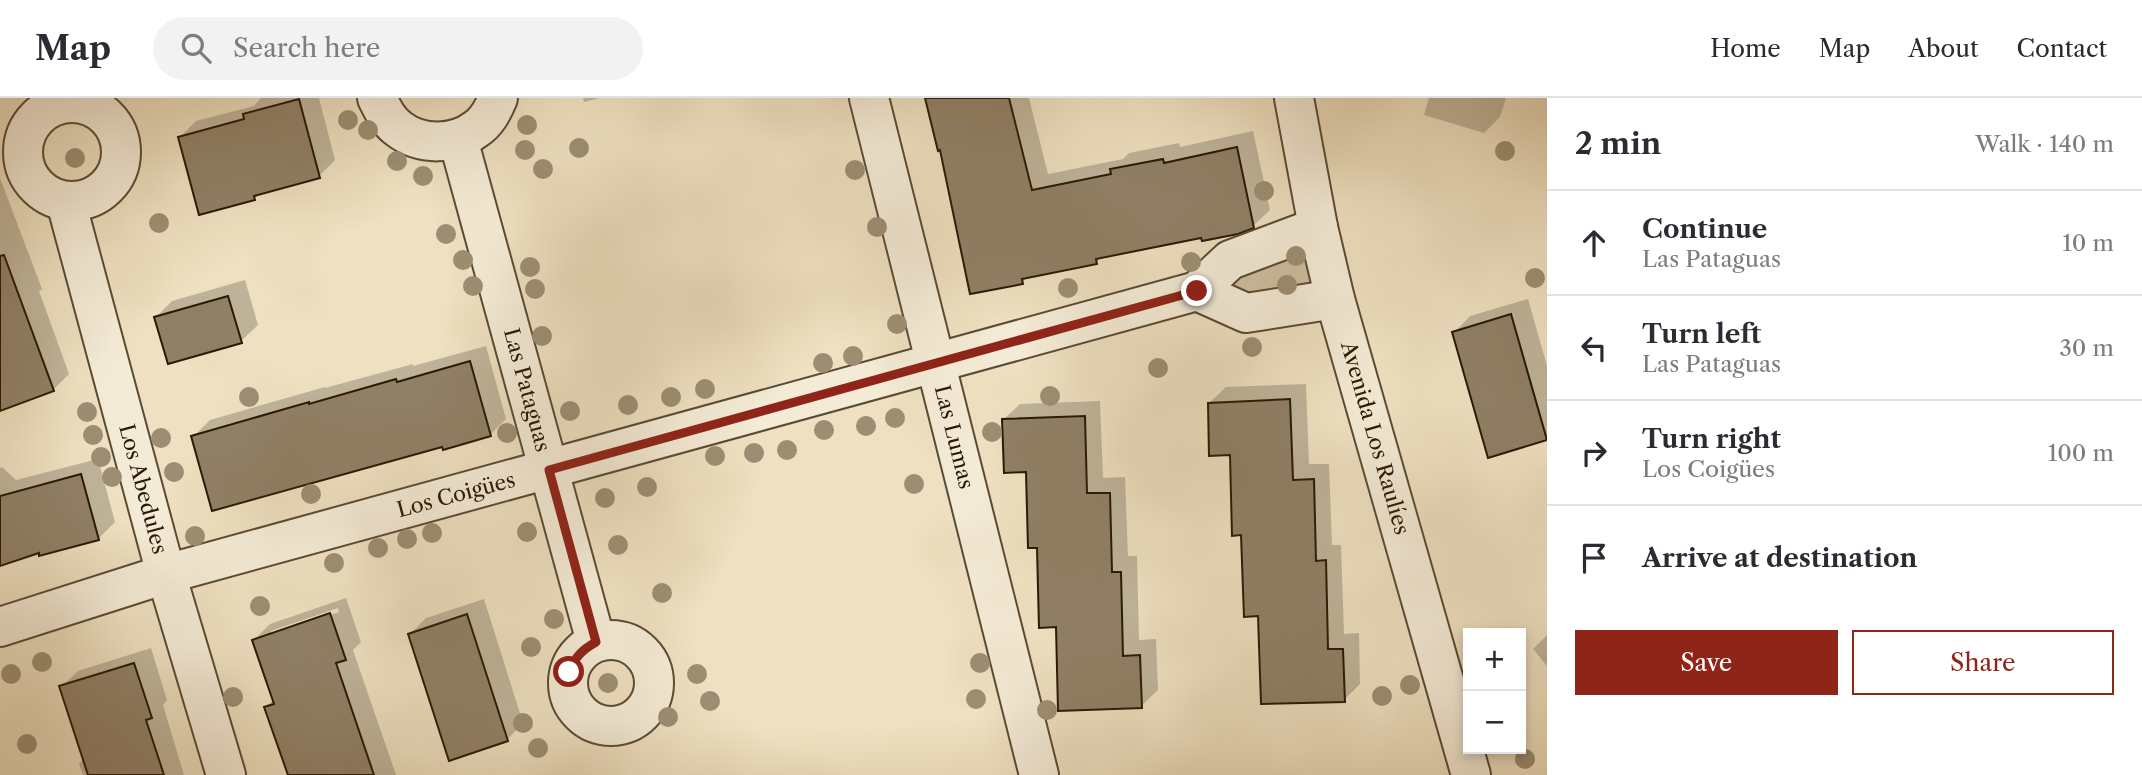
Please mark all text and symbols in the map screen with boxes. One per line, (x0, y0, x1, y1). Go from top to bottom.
search box (153, 17, 643, 80)
text: Map (35, 28, 111, 69)
icon: search (177, 29, 215, 67)
text: Search here (233, 32, 380, 64)
text: Home (1710, 34, 1781, 63)
text: Map (1819, 34, 1870, 63)
text: About (1908, 34, 1979, 63)
text: Contact (2017, 34, 2107, 63)
text: 2 min (1575, 125, 1661, 162)
text: Walk · 140 m (1975, 130, 2114, 158)
text: Continue (1642, 213, 1767, 245)
icon: ahead (1575, 224, 1613, 262)
text: 10 m (2062, 229, 2114, 257)
text: Las Pataguas (1642, 245, 1781, 273)
route end (1181, 275, 1212, 306)
text: Turn left (1642, 318, 1761, 350)
street label: Las Pataguas (499, 325, 556, 454)
icon: left (1575, 329, 1613, 367)
text: 30 m (2059, 334, 2114, 362)
street label: Avenida Los Raulíes (1336, 337, 1415, 537)
text: Las Pataguas (1642, 350, 1781, 378)
street label: Las Lumas (930, 382, 979, 491)
street label: Los Abedules (114, 421, 173, 557)
text: Turn right (1642, 423, 1781, 455)
icon: right (1575, 434, 1613, 472)
text: 100 m (2048, 439, 2114, 467)
text: Los Coigües (1642, 455, 1775, 483)
street label: Los Coigües (394, 467, 518, 522)
icon: arrive (1575, 539, 1613, 577)
text: Arrive at destination (1642, 542, 1917, 574)
map controls (1463, 628, 1526, 754)
button: + (1463, 628, 1526, 691)
button: Save (1575, 630, 1838, 695)
button: Share (1852, 630, 2114, 695)
route start (553, 656, 584, 687)
button: − (1463, 691, 1526, 754)

